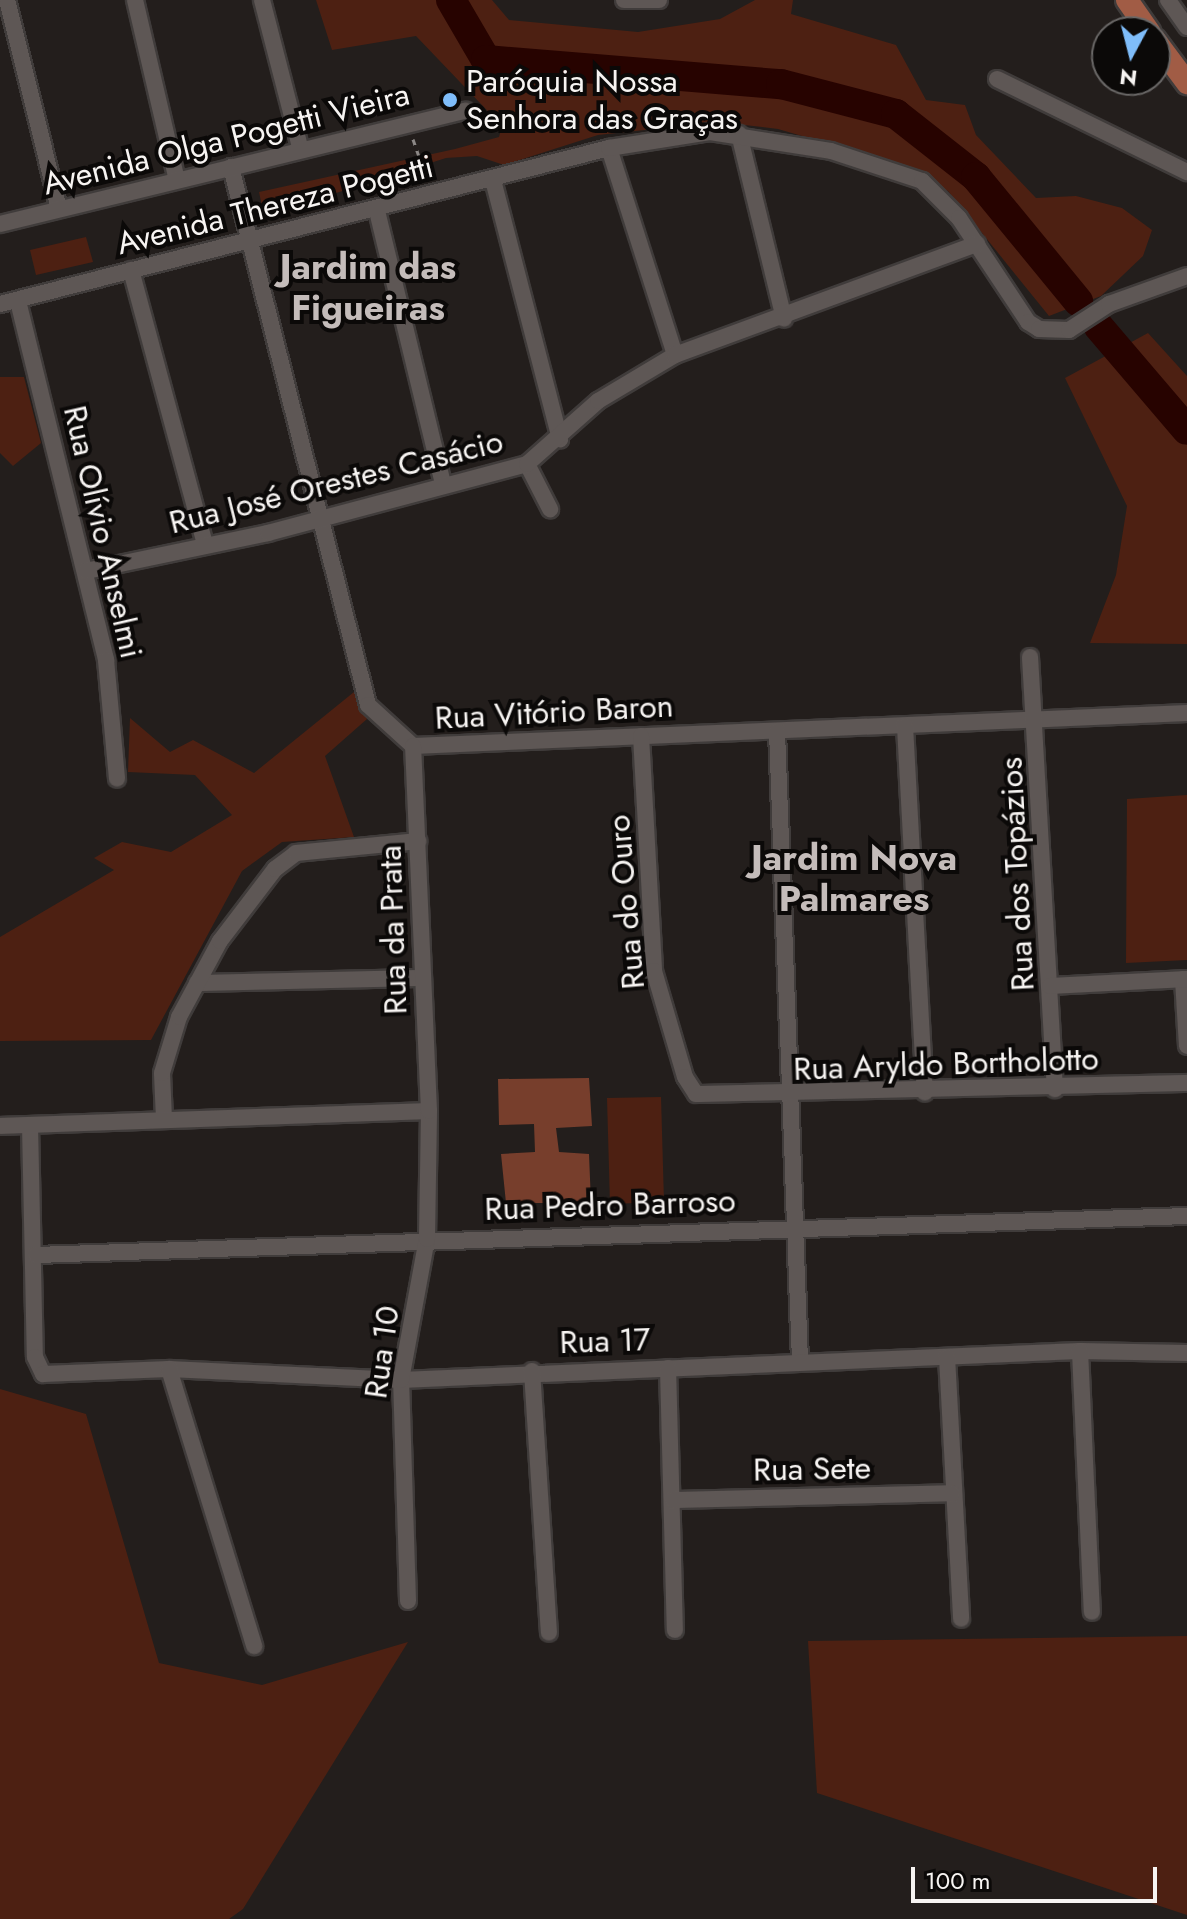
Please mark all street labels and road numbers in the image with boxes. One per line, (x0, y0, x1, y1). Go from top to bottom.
street label: Avenida Olga Pogetti Vieira (39, 75, 413, 203)
street label: Avenida Thereza Pogetti (113, 147, 437, 263)
street label: Rua Olívio Anselmi (55, 402, 151, 662)
street label: Rua José Orestes Casácio (165, 422, 507, 542)
street label: Rua Vitório Baron (434, 687, 674, 737)
street label: Rua dos Topázios (992, 756, 1042, 992)
street label: Rua do Ouro (599, 813, 653, 991)
street label: Rua da Prata (371, 845, 415, 1015)
street label: Rua Aryldo Bortholotto (793, 1039, 1099, 1089)
street label: Rua Pedro Barroso (484, 1181, 736, 1229)
street label: Rua 10 (356, 1303, 408, 1401)
street label: Rua 17 (559, 1320, 651, 1362)
street label: Rua Sete (753, 1449, 871, 1489)

